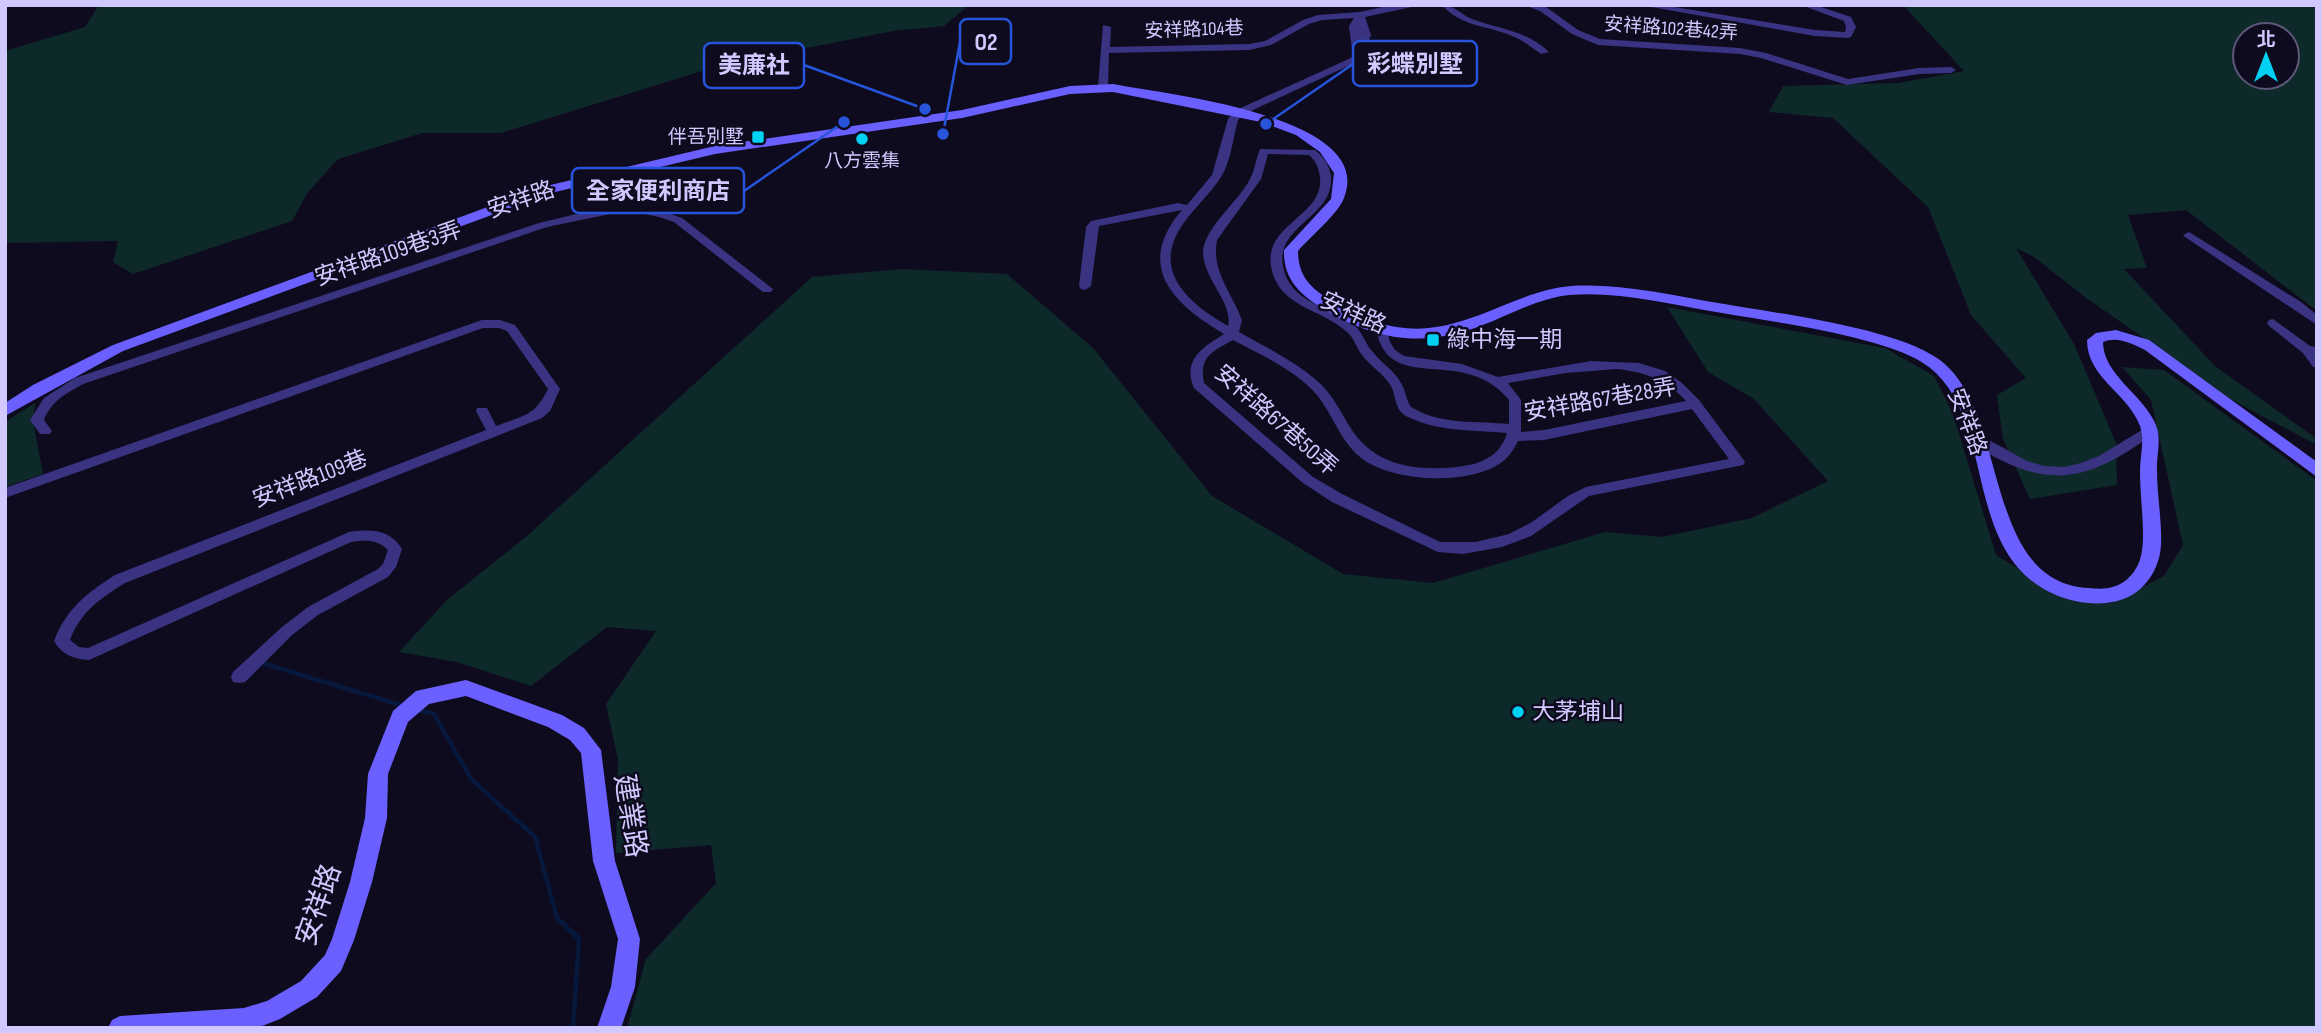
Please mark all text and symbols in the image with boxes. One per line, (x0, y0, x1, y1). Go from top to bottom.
street label: 安祥路102巷42弄 (1603, 13, 1739, 45)
street label: 安祥路104巷 (1144, 17, 1244, 43)
callout: O2 (960, 19, 1011, 64)
north arrow (2231, 21, 2301, 91)
text: O2 (975, 28, 998, 57)
text: 北 (2256, 29, 2276, 52)
callout: 彩蝶別墅 (1353, 41, 1477, 86)
callout: 美廉社 (704, 43, 804, 88)
text: 彩蝶別墅 (1367, 50, 1463, 79)
text: 美廉社 (718, 51, 790, 80)
place label: 伴吾別墅 (668, 126, 744, 149)
marker: 伴吾別墅 (750, 129, 766, 145)
marker: 八方雲集 (854, 131, 870, 147)
place label: 八方雲集 (824, 150, 900, 173)
callout: 全家便利商店 (572, 168, 744, 213)
street label: 安祥路 (484, 176, 558, 224)
text: 全家便利商店 (586, 177, 730, 206)
street label: 安祥路109巷3弄 (311, 216, 465, 292)
street label: 安祥路 (1316, 286, 1390, 340)
place label: 綠中海一期 (1447, 326, 1562, 354)
marker: 綠中海一期 (1425, 332, 1441, 348)
street label: 安祥路67巷50弄 (1209, 359, 1343, 481)
street label: 安祥路67巷28弄 (1522, 373, 1678, 427)
street label: 安祥路 (1942, 385, 1992, 459)
street label: 安祥路109巷 (249, 444, 371, 514)
place label: 大茅埔山 (1532, 698, 1624, 726)
marker: 大茅埔山 (1510, 704, 1526, 720)
street label: 建業路 (607, 772, 653, 860)
street label: 安祥路 (290, 860, 348, 950)

